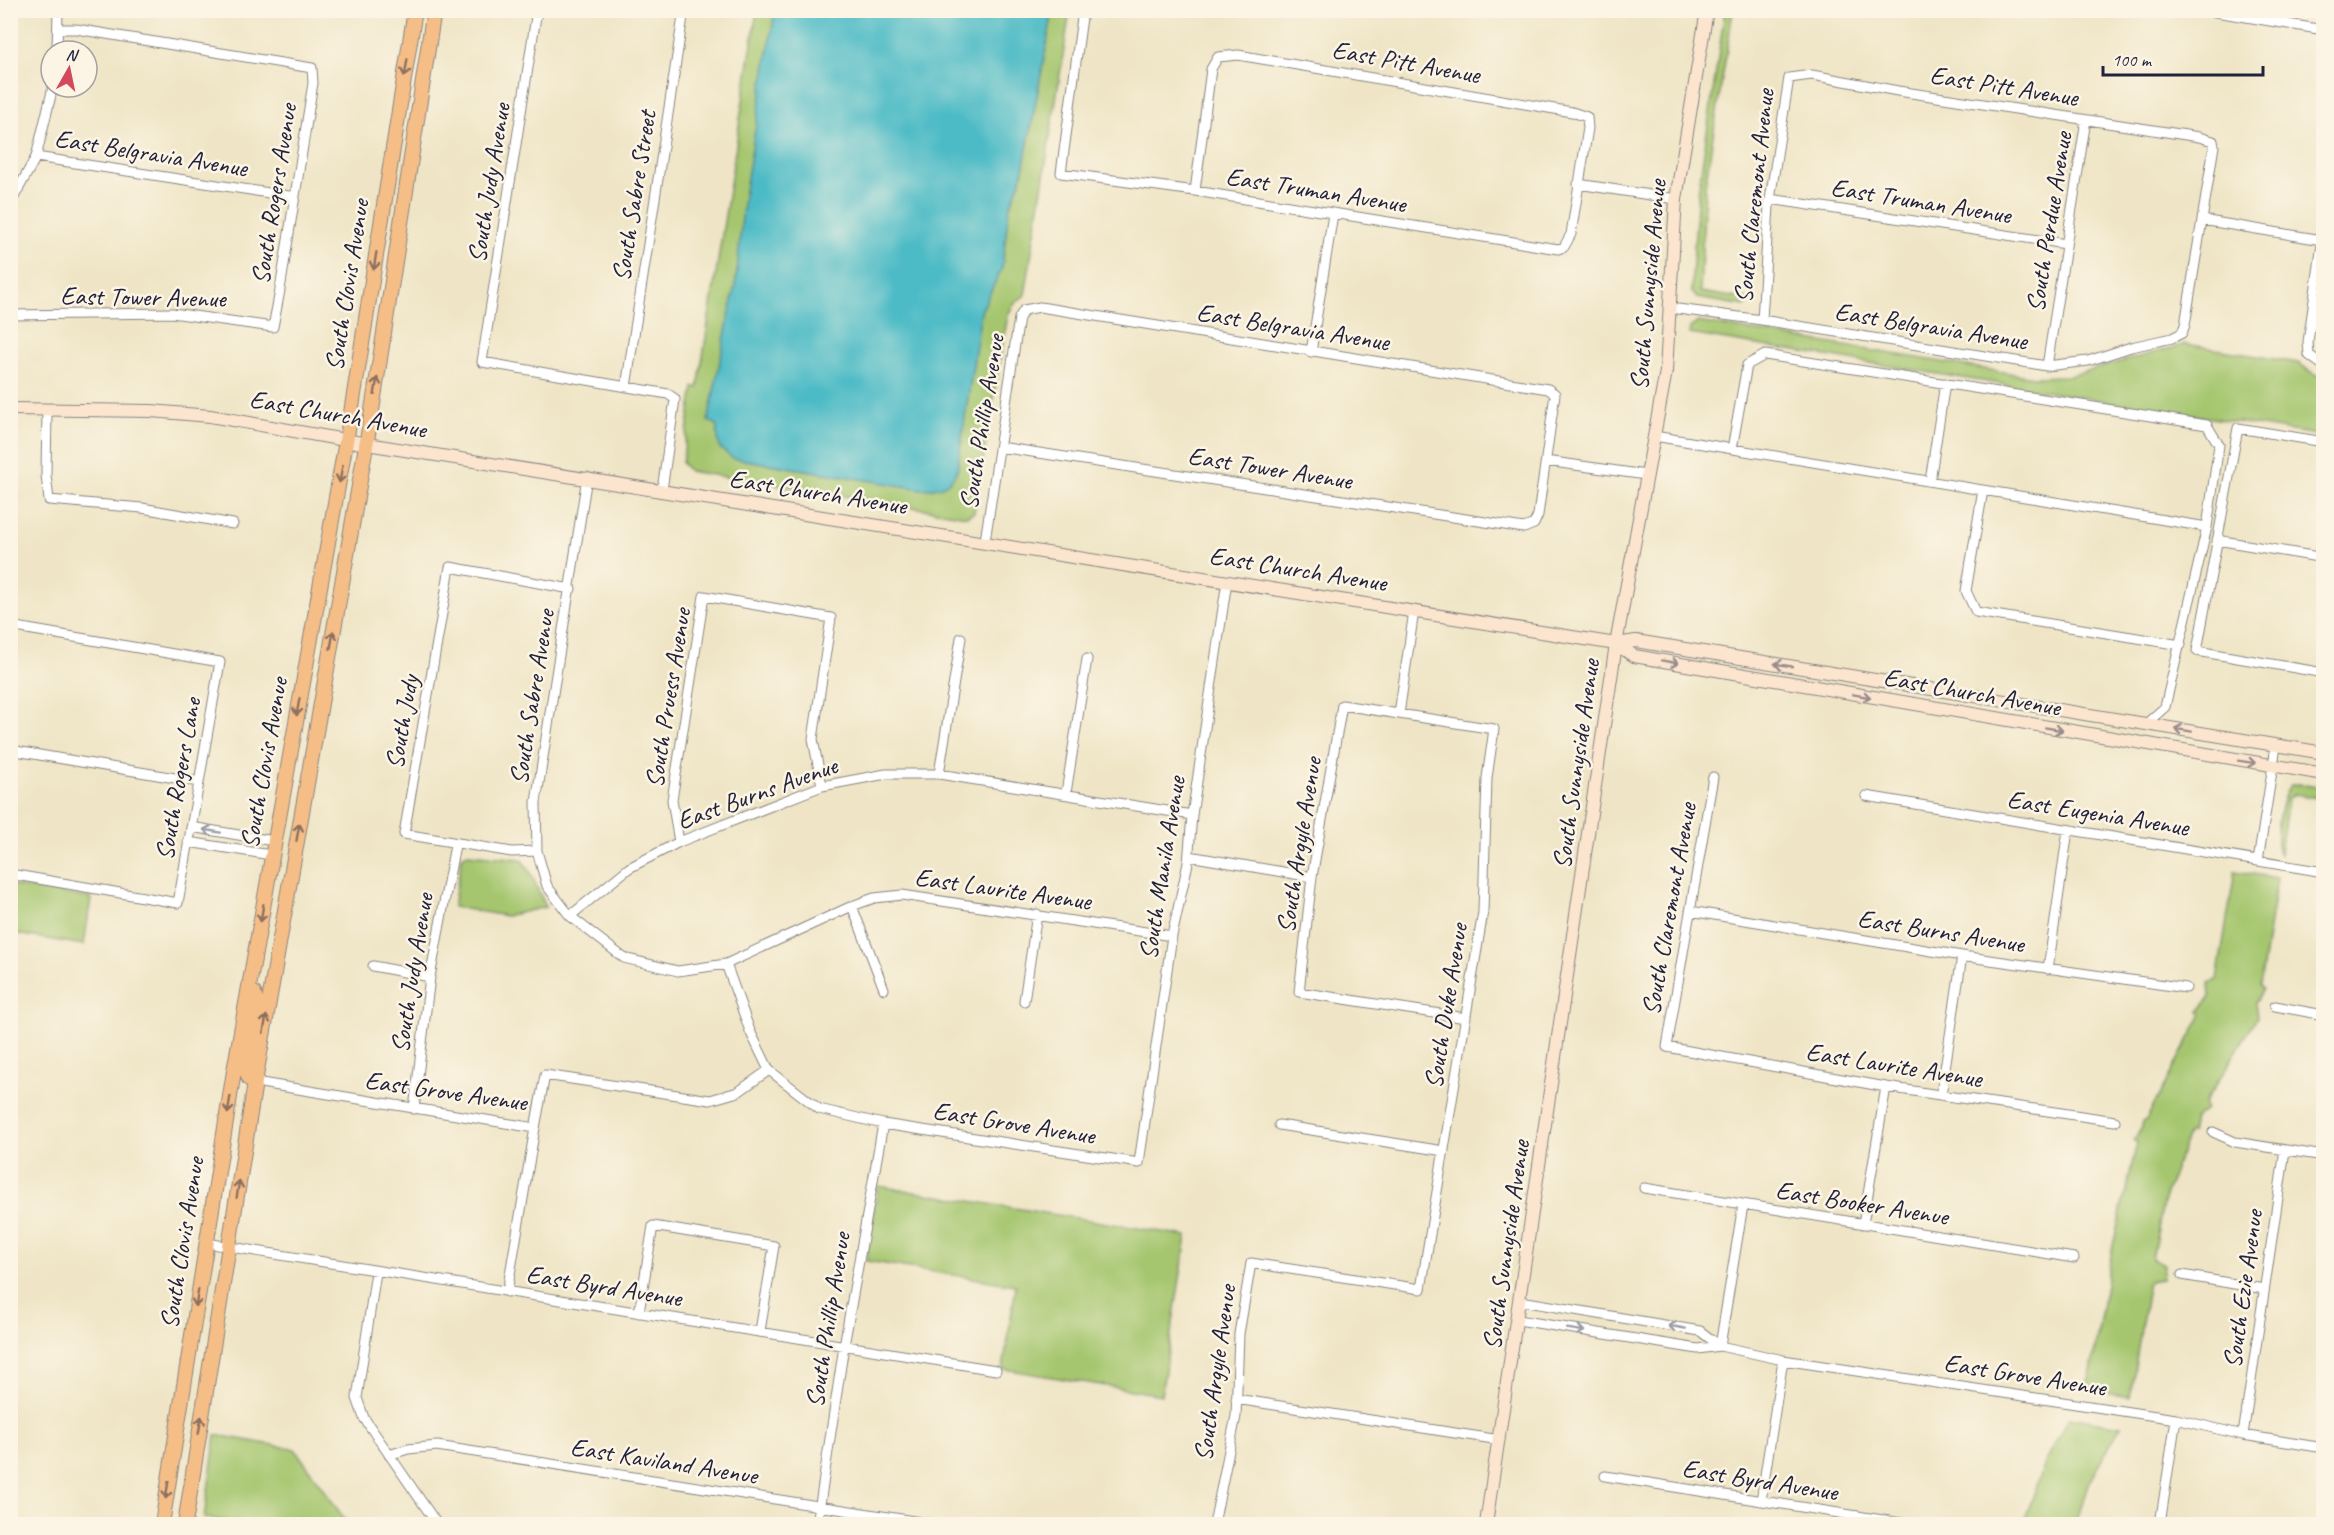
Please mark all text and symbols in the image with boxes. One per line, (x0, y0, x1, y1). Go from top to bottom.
street label: East Pitt Avenue (1330, 33, 1484, 91)
north arrow (39, 39, 99, 99)
scale bar (2103, 39, 2264, 77)
text: N (65, 45, 81, 66)
text: 100 m (2112, 49, 2153, 71)
one-way arrow (400, 58, 411, 78)
street label: East Pitt Avenue (1928, 58, 2082, 114)
street label: South Claremont Avenue (1726, 86, 1782, 305)
street label: South Rogers Avenue (243, 99, 305, 287)
street label: South Judy Avenue (460, 100, 518, 265)
street label: South Sabre Street (604, 106, 664, 284)
street label: East Belgravia Avenue (52, 121, 251, 185)
street label: South Perdue Avenue (2018, 128, 2080, 314)
street label: East Truman Avenue (1224, 160, 1410, 221)
street label: East Truman Avenue (1829, 171, 2015, 232)
street label: South Sunnyside Avenue (1622, 177, 1674, 392)
street label: South Clovis Avenue (317, 195, 377, 373)
one-way arrow (370, 251, 381, 270)
street label: East Tower Avenue (60, 279, 227, 315)
street label: East Belgravia Avenue (1832, 294, 2031, 358)
street label: East Belgravia Avenue (1194, 295, 1393, 359)
street label: South Phillip Avenue (952, 330, 1012, 512)
one-way arrow (371, 376, 382, 396)
street label: East Church Avenue (247, 382, 430, 446)
street label: East Tower Avenue (1186, 439, 1356, 497)
street label: East Church Avenue (727, 462, 910, 523)
one-way arrow (335, 464, 346, 483)
street label: East Church Avenue (1207, 539, 1390, 600)
street label: South Pruess Avenue (638, 603, 699, 790)
street label: South Sabre Avenue (502, 605, 562, 787)
one-way arrow (327, 630, 338, 650)
street label: South Sunnyside Avenue (1545, 656, 1607, 871)
one-way arrow (1660, 657, 1680, 668)
one-way arrow (1774, 659, 1794, 670)
street label: East Church Avenue (1881, 660, 2064, 724)
street label: South Judy (378, 670, 427, 771)
street label: South Clovis Avenue (233, 673, 296, 851)
one-way arrow (1852, 691, 1872, 702)
street label: South Rogers Lane (148, 694, 209, 863)
one-way arrow (293, 697, 304, 717)
one-way arrow (2044, 724, 2064, 735)
one-way arrow (2174, 724, 2193, 735)
street label: East Burns Avenue (672, 748, 843, 837)
street label: South Argyle Avenue (1269, 752, 1330, 935)
one-way arrow (2236, 757, 2256, 768)
street label: South Manila Avenue (1131, 773, 1193, 962)
street label: East Eugenia Avenue (2005, 782, 2193, 844)
street label: South Claremont Avenue (1634, 799, 1704, 1018)
one-way arrow (293, 822, 304, 842)
one-way arrow (202, 825, 222, 836)
street label: East Laurite Avenue (913, 860, 1095, 918)
street label: South Judy Avenue (383, 890, 441, 1055)
street label: East Burns Avenue (1855, 902, 2028, 961)
one-way arrow (256, 903, 267, 922)
street label: South Duke Avenue (1417, 919, 1476, 1091)
one-way arrow (260, 1015, 271, 1034)
street label: East Laurite Avenue (1804, 1035, 1986, 1095)
street label: East Grove Avenue (363, 1063, 531, 1119)
street label: East Grove Avenue (931, 1094, 1099, 1152)
one-way arrow (223, 1095, 234, 1115)
street label: South Sunnyside Avenue (1475, 1137, 1537, 1352)
street label: South Clovis Avenue (152, 1153, 212, 1331)
street label: East Booker Avenue (1773, 1173, 1953, 1233)
one-way arrow (232, 1180, 243, 1200)
street label: South Ezie Avenue (2216, 1205, 2271, 1370)
street label: South Phillip Avenue (798, 1228, 858, 1410)
street label: East Byrd Avenue (524, 1257, 686, 1315)
street label: South Argyle Avenue (1186, 1280, 1244, 1463)
one-way arrow (192, 1287, 203, 1307)
one-way arrow (1668, 1321, 1687, 1332)
one-way arrow (1565, 1324, 1585, 1335)
street label: East Grove Avenue (1942, 1346, 2110, 1404)
one-way arrow (195, 1416, 206, 1436)
street label: East Kaviland Avenue (568, 1430, 762, 1492)
street label: East Byrd Avenue (1680, 1451, 1842, 1509)
one-way arrow (161, 1480, 172, 1500)

